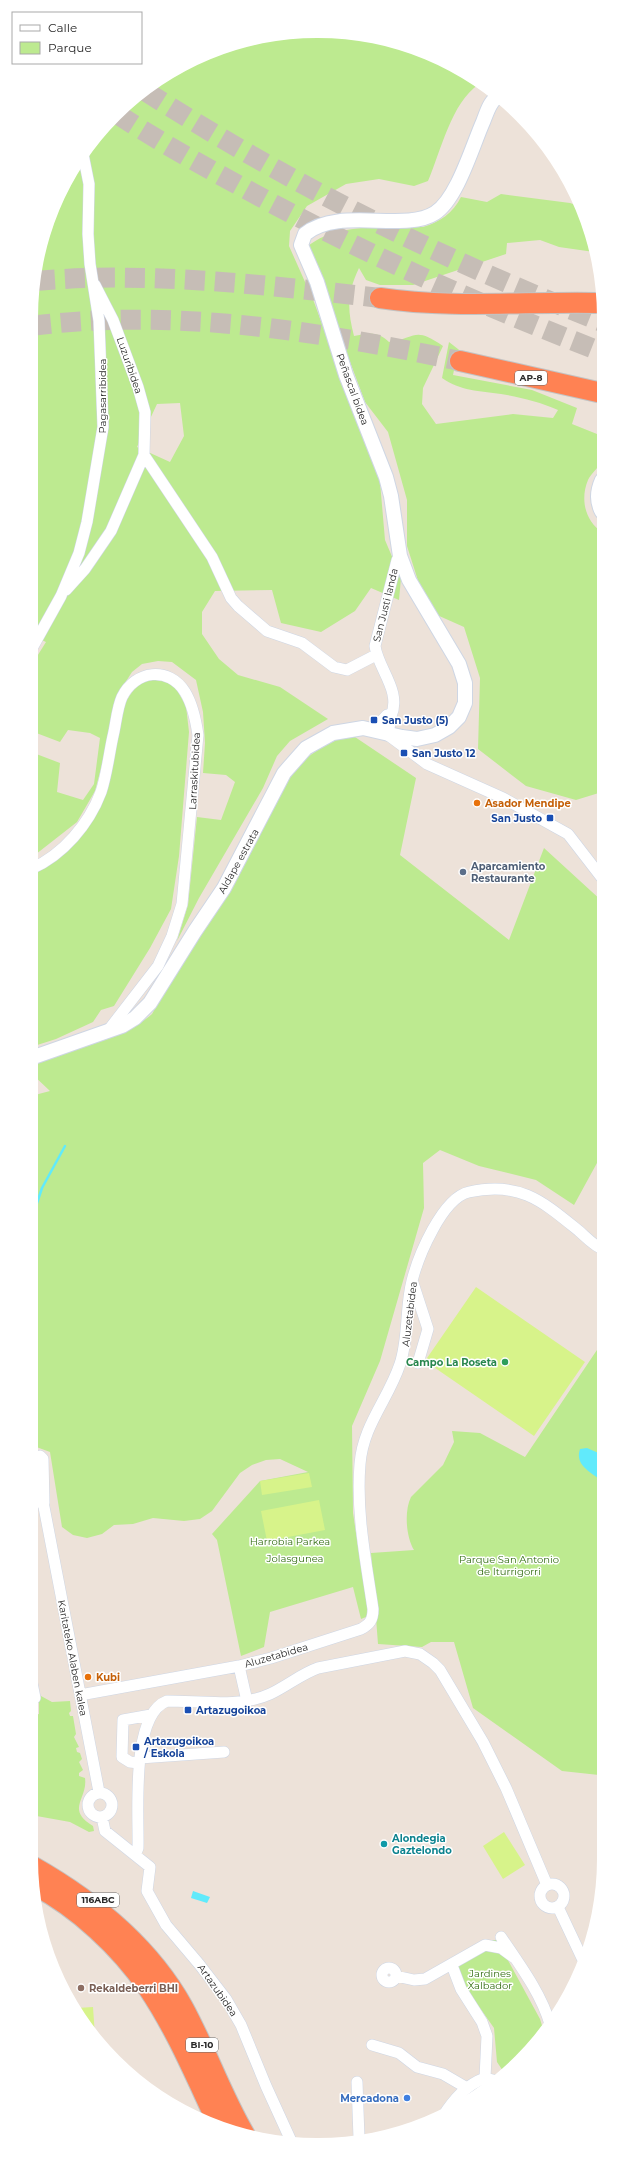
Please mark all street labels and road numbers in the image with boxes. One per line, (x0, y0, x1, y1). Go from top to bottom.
street label: Luzuribidea (114, 335, 145, 395)
street label: Peñascal bidea (334, 351, 372, 427)
street label: Pagasarribidea (96, 358, 109, 434)
road number: AP-8 (515, 371, 547, 385)
street label: San Justi landa (370, 567, 401, 643)
street label: Larraskitubidea (186, 732, 203, 810)
street label: Aldape estrata (215, 827, 262, 896)
street label: Aluzetabidea (399, 1281, 420, 1347)
street label: Karitateko Alaben kalea (55, 1599, 90, 1717)
street label: Aluzetabidea (243, 1640, 309, 1671)
road number: 116ABC (77, 1893, 119, 1907)
street label: Artazubidea (195, 1962, 240, 2019)
road number: BI-10 (186, 2038, 218, 2052)

